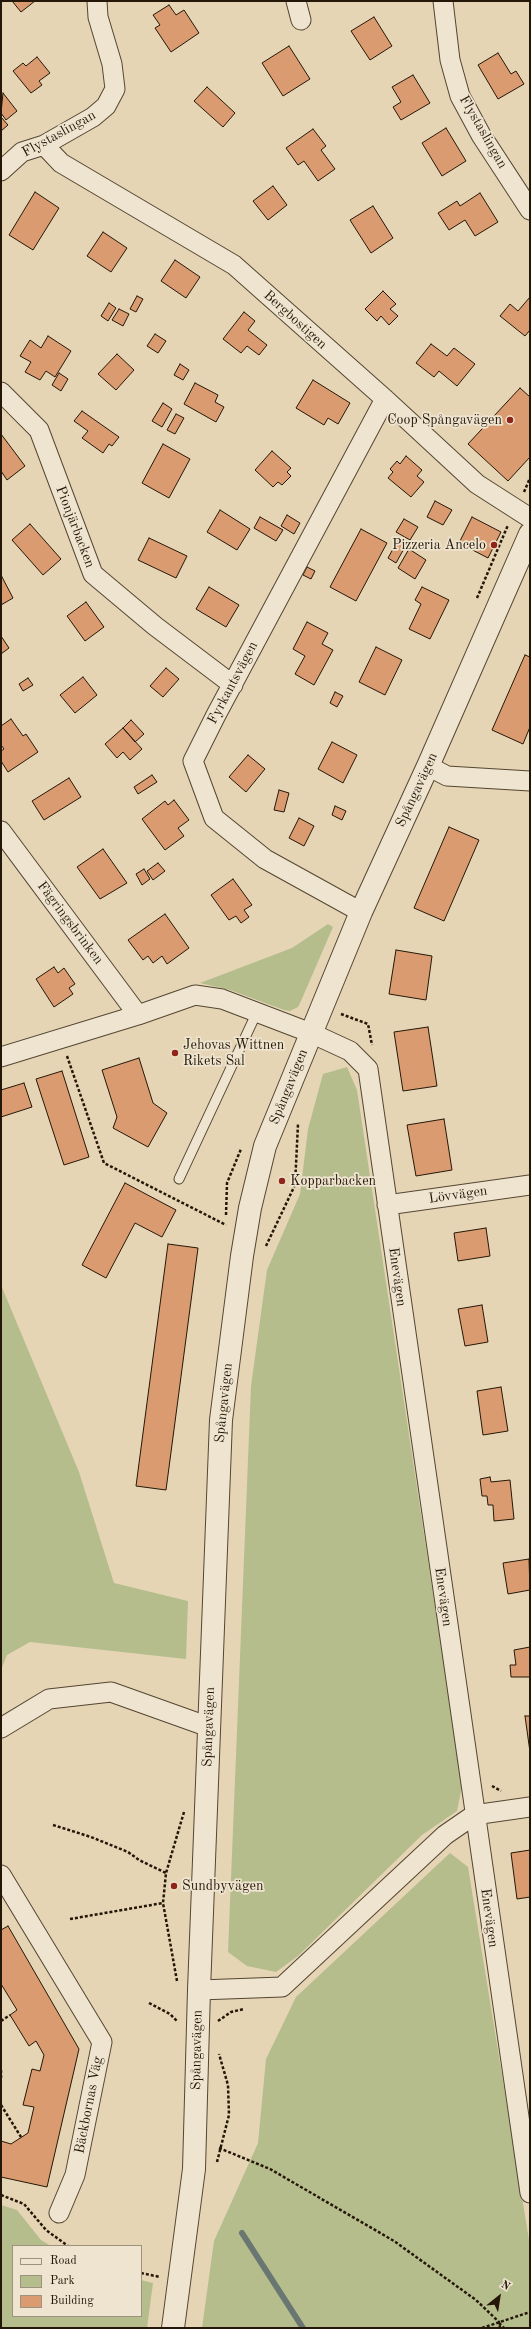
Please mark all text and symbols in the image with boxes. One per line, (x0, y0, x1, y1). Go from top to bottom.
street label: Flystaslingan (455, 92, 511, 172)
street label: Flystaslingan (19, 107, 99, 161)
street label: Bergbostigen (260, 287, 330, 353)
place label: Coop Spångavägen (387, 412, 502, 428)
marker: Coop Spångavägen (505, 415, 515, 425)
street label: Pionjärbacken (52, 484, 98, 570)
place label: Pizzeria Ancelo (392, 537, 486, 553)
marker: Pizzeria Ancelo (489, 540, 499, 550)
street label: Fyrkantsvägen (204, 639, 262, 727)
street label: Spångavägen (392, 750, 442, 830)
street label: Fägringsbrinken (33, 878, 107, 968)
place label: Jehovas Wittnen Rikets Sal (183, 1037, 284, 1070)
street label: Spångavägen (266, 1047, 312, 1127)
marker: Jehovas Wittnen Rikets Sal (170, 1048, 180, 1058)
place label: Kopparbacken (290, 1173, 376, 1189)
marker: Kopparbacken (277, 1176, 287, 1186)
street label: Lövvägen (428, 1183, 488, 1207)
street label: Enevägen (385, 1246, 409, 1308)
street label: Spångavägen (211, 1362, 237, 1444)
street label: Enevägen (431, 1566, 455, 1628)
street label: Spångavägen (199, 1687, 219, 1767)
place label: Sundbyvägen (182, 1878, 264, 1894)
marker: Sundbyvägen (169, 1881, 179, 1891)
street label: Enevägen (477, 1887, 501, 1949)
street label: Spångavägen (188, 2010, 206, 2090)
street label: Bäckbornas Väg (71, 2055, 107, 2155)
legend (12, 2245, 142, 2317)
text: Road (50, 2255, 77, 2267)
text: Park (50, 2275, 75, 2287)
north arrow (479, 2277, 519, 2317)
text: N (499, 2279, 512, 2293)
text: Building (50, 2295, 94, 2307)

